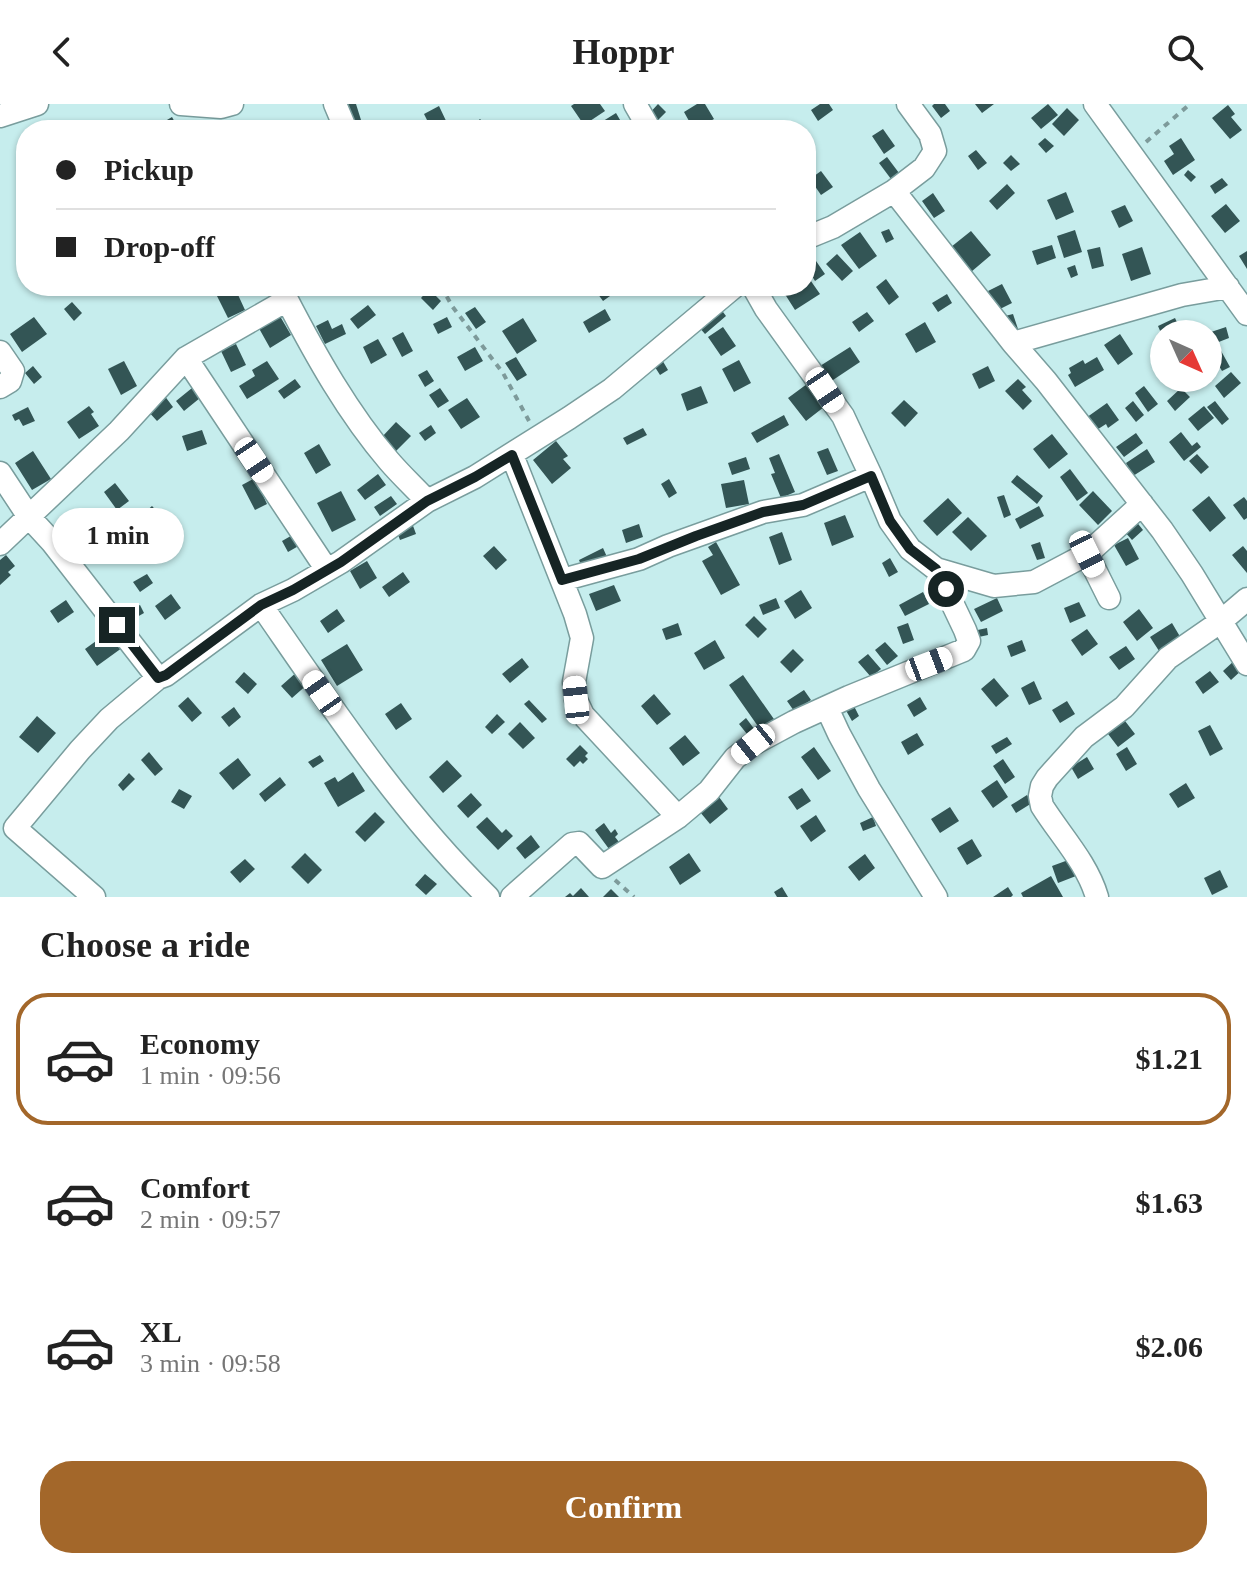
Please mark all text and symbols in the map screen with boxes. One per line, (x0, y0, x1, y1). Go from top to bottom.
icon: back (40, 30, 84, 74)
icon: search (1163, 30, 1207, 74)
text: Hoppr (572, 32, 675, 72)
text: Pickup (104, 153, 194, 186)
text: Drop-off (104, 230, 215, 263)
north arrow (1150, 320, 1222, 392)
map controls (1150, 320, 1222, 392)
car (802, 363, 848, 417)
car (231, 433, 277, 487)
callout: 1 min (51, 509, 183, 565)
text: 1 min (87, 521, 149, 550)
car (1066, 527, 1108, 581)
route start (928, 571, 964, 607)
route end (99, 607, 135, 643)
car (902, 644, 956, 684)
car (298, 666, 346, 720)
car (562, 675, 590, 725)
car (727, 720, 779, 768)
text: Choose a ride (40, 925, 250, 965)
icon: car (44, 1023, 116, 1095)
text: Economy (140, 1027, 260, 1060)
text: $1.21 (1136, 1042, 1203, 1075)
text: 1 min · 09:56 (140, 1061, 281, 1090)
icon: car (44, 1167, 116, 1239)
text: Comfort (140, 1171, 250, 1204)
text: $1.63 (1136, 1186, 1203, 1219)
text: 2 min · 09:57 (140, 1205, 281, 1234)
icon: car (44, 1311, 116, 1383)
text: XL (140, 1315, 182, 1348)
text: $2.06 (1136, 1330, 1203, 1363)
text: 3 min · 09:58 (140, 1349, 281, 1378)
button: Confirm (40, 1461, 1207, 1553)

